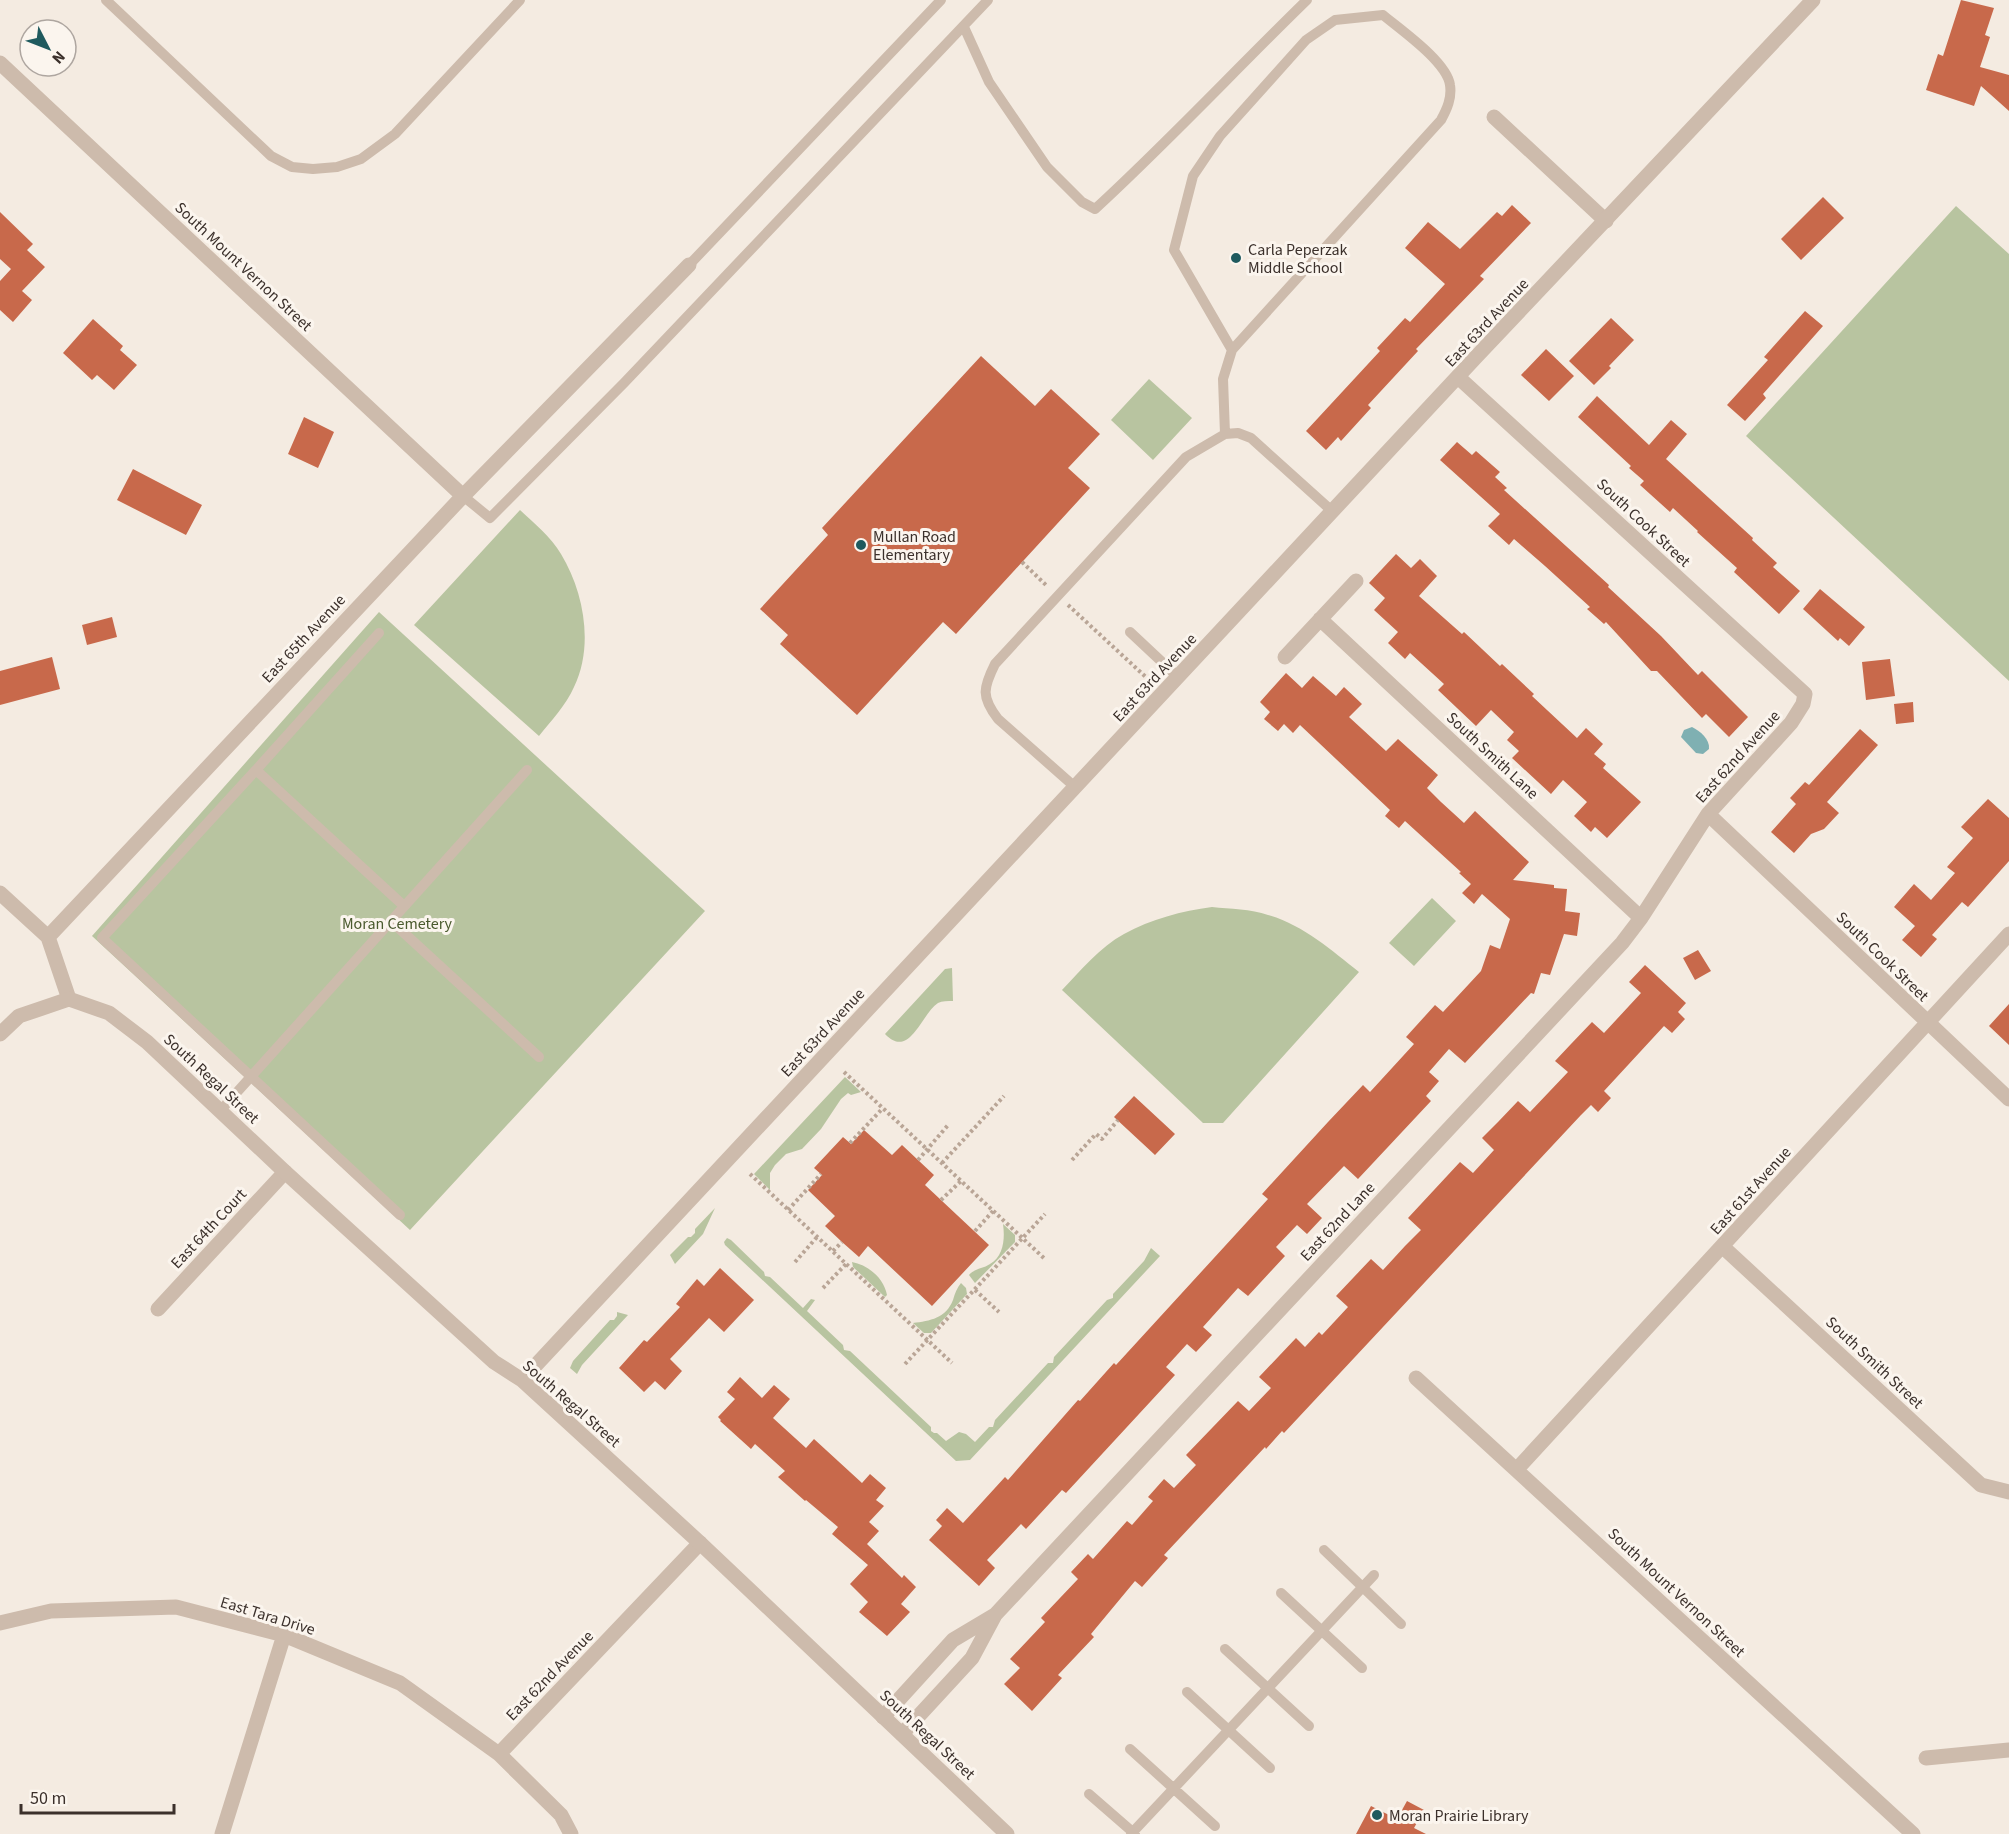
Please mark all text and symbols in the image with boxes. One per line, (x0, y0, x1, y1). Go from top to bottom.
north arrow (18, 18, 78, 78)
text: N (47, 46, 70, 69)
street label: South Mount Vernon Street (170, 197, 317, 337)
place label: Carla Peperzak Middle School (1248, 239, 1348, 279)
marker: Carla Peperzak Middle School (1229, 251, 1243, 265)
street label: East 63rd Avenue (1440, 273, 1534, 372)
street label: South Cook Street (1592, 473, 1695, 572)
place label: Mullan Road Elementary (873, 526, 956, 566)
marker: Mullan Road Elementary (854, 538, 868, 552)
street label: East 65th Avenue (257, 589, 351, 688)
street label: East 63rd Avenue (1108, 628, 1202, 727)
street label: East 62nd Avenue (1690, 706, 1785, 808)
street label: South Smith Lane (1441, 707, 1543, 804)
street label: South Cook Street (1831, 907, 1934, 1007)
park label: Moran Cemetery (342, 913, 453, 935)
street label: East 63rd Avenue (776, 983, 870, 1082)
street label: South Regal Street (159, 1029, 264, 1129)
street label: East 61st Avenue (1705, 1142, 1796, 1240)
street label: East 62nd Lane (1295, 1177, 1380, 1266)
street label: East 64th Court (166, 1183, 252, 1274)
street label: South Smith Street (1821, 1312, 1928, 1414)
street label: South Regal Street (518, 1355, 625, 1453)
street label: South Mount Vernon Street (1603, 1523, 1750, 1663)
street label: East Tara Drive (218, 1591, 318, 1641)
street label: East 62nd Avenue (501, 1626, 598, 1726)
street label: South Regal Street (875, 1685, 980, 1785)
scale bar (21, 1777, 174, 1815)
text: 50 m (30, 1786, 66, 1811)
place label: Moran Prairie Library (1389, 1805, 1529, 1827)
marker: Moran Prairie Library (1370, 1808, 1384, 1822)

